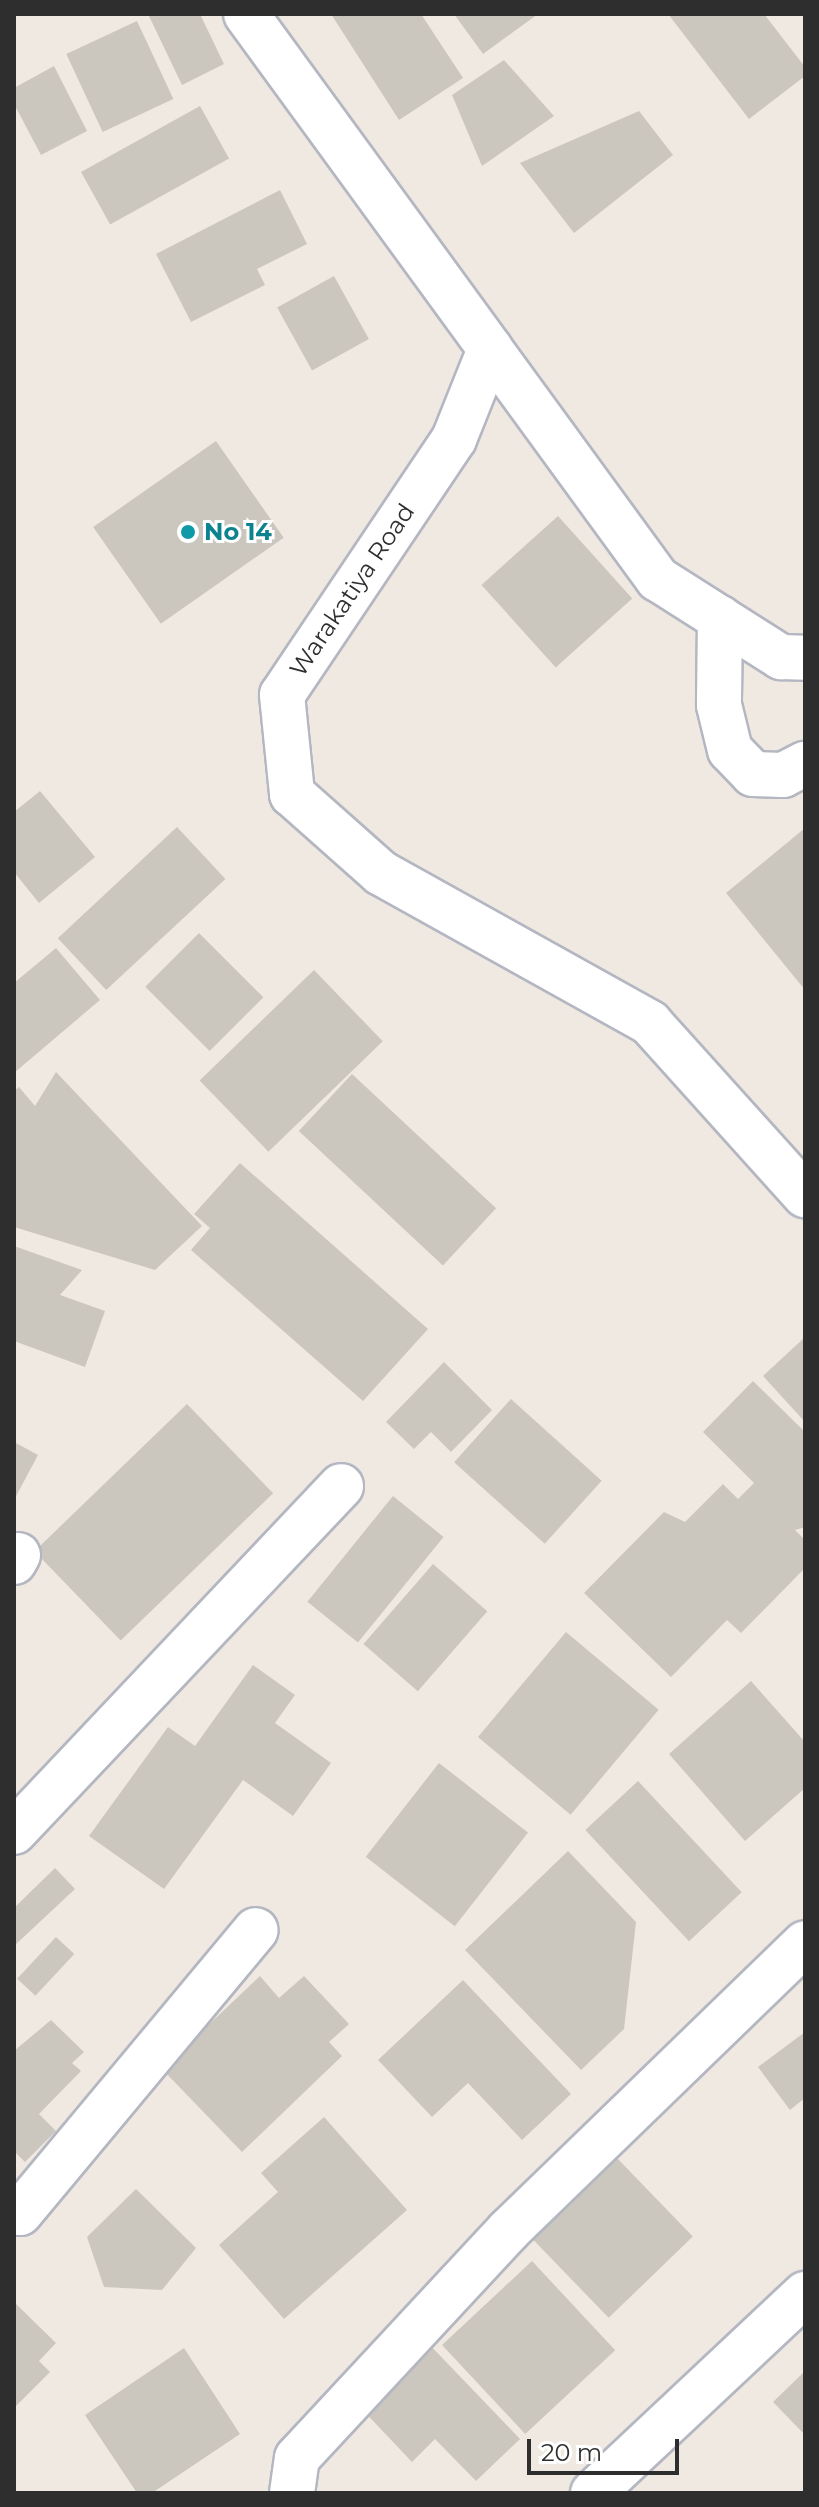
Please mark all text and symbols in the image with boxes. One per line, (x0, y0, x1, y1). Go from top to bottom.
street label: Warakatiya Road (283, 498, 421, 682)
place label: No 14 (204, 518, 272, 546)
marker: No 14 (179, 523, 197, 541)
scale bar (531, 2423, 683, 2473)
text: 20 m (541, 2438, 602, 2467)

